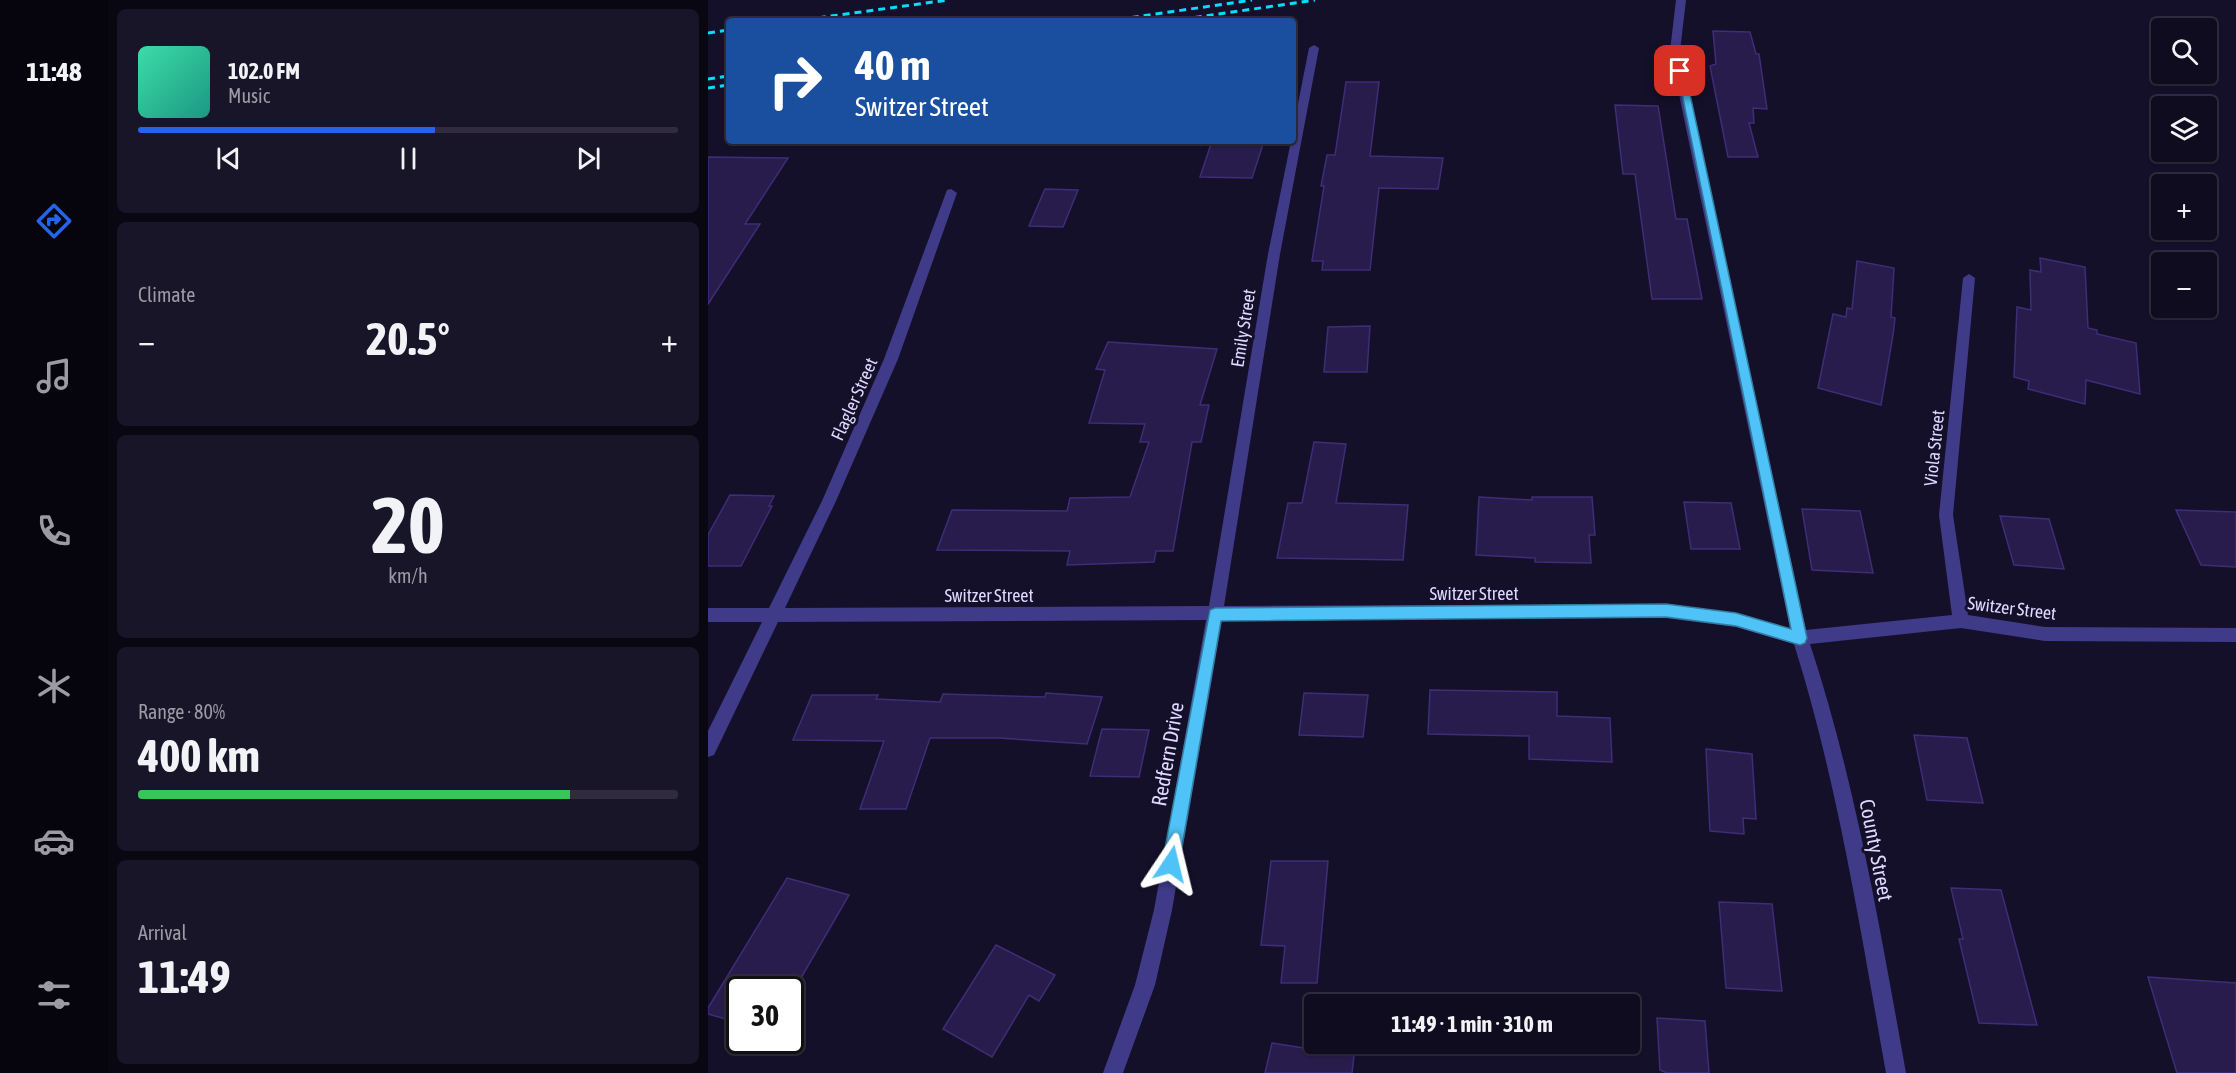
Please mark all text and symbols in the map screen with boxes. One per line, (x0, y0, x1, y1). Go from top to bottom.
map controls (2151, 18, 2217, 318)
button: search (2151, 18, 2217, 84)
text: 40 m (855, 41, 930, 89)
icon: right (756, 42, 834, 120)
pin (1654, 45, 1705, 96)
icon: arrive (1663, 54, 1696, 87)
text: 11:48 (26, 56, 82, 87)
text: 102.0 FM (228, 58, 300, 84)
text: Music (228, 84, 270, 107)
text: Switzer Street (855, 91, 989, 122)
button: layers (2151, 96, 2217, 162)
icon: previous (212, 142, 245, 175)
icon: pause (392, 142, 425, 175)
icon: next (572, 142, 605, 175)
button: + (2151, 174, 2217, 240)
icon: directions (33, 200, 75, 242)
button: − (2151, 252, 2217, 318)
text: Climate (138, 283, 195, 306)
street label: Emily Street (1226, 287, 1260, 369)
text: 20.5° (366, 313, 450, 365)
text: − (138, 321, 155, 359)
text: + (661, 321, 678, 359)
street label: Flagler Street (826, 354, 882, 444)
icon: music (33, 355, 75, 397)
street label: Viola Street (1920, 409, 1948, 487)
text: 20 (371, 480, 445, 570)
icon: phone (33, 510, 75, 552)
text: km/h (388, 564, 428, 587)
street label: Switzer Street (1429, 583, 1519, 604)
street label: Switzer Street (944, 585, 1034, 606)
street label: Switzer Street (1966, 592, 2058, 624)
icon: climate (33, 665, 75, 707)
text: Range · 80% (138, 700, 225, 723)
street label: Redfern Drive (1146, 700, 1188, 808)
text: 400 km (138, 730, 260, 782)
street label: County Street (1855, 797, 1899, 903)
icon: car (33, 820, 75, 862)
position arrow (1139, 832, 1203, 896)
text: Arrival (138, 921, 187, 944)
text: 11:49 (138, 951, 231, 1003)
icon: filters (33, 974, 75, 1016)
speed limit sign: 30 (726, 976, 804, 1054)
text: 11:49 · 1 min · 310 m (1391, 1011, 1553, 1037)

